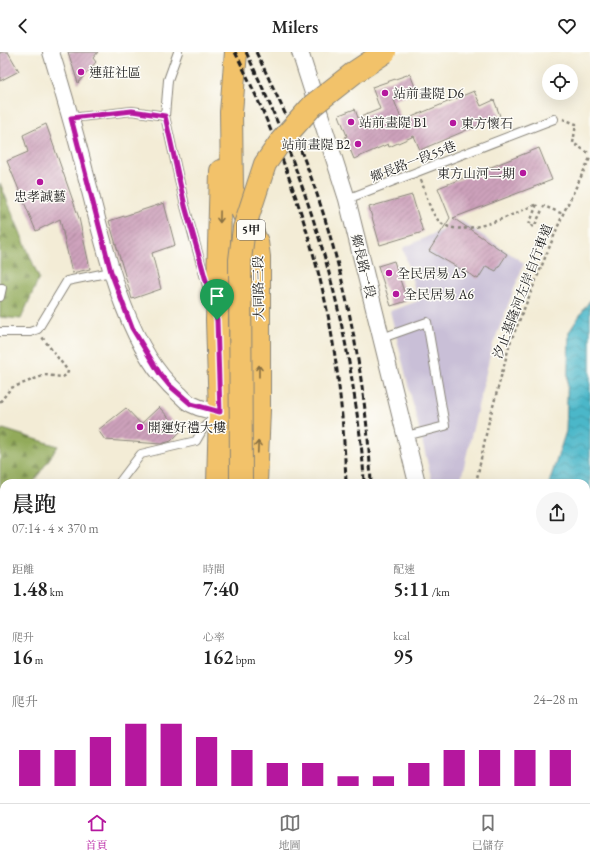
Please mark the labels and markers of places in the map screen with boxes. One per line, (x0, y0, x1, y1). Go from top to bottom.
place label: 連莊社區 (89, 64, 141, 81)
marker: 連莊社區 (76, 67, 86, 77)
place label: 站前畫隄 D6 (393, 85, 464, 102)
marker: 站前畫隄 D6 (380, 88, 390, 98)
place label: 站前畫隄 B1 (359, 114, 427, 131)
place label: 東方懷石 (461, 115, 513, 132)
marker: 站前畫隄 B1 (346, 117, 356, 127)
marker: 東方懷石 (448, 118, 458, 128)
place label: 站前畫隄 B2 (282, 136, 351, 153)
marker: 站前畫隄 B2 (353, 139, 363, 149)
place label: 東方山河二期 (437, 165, 515, 182)
marker: 東方山河二期 (518, 168, 528, 178)
marker: 忠孝誠藝 (35, 177, 45, 187)
place label: 忠孝誠藝 (14, 188, 66, 205)
place label: 全民居易 A5 (397, 265, 467, 282)
marker: 全民居易 A5 (384, 268, 394, 278)
pin (200, 279, 234, 320)
place label: 全民居易 A6 (404, 286, 474, 303)
marker: 全民居易 A6 (391, 289, 401, 299)
place label: 開運好禮大樓 (148, 419, 226, 436)
marker: 開運好禮大樓 (135, 422, 145, 432)

